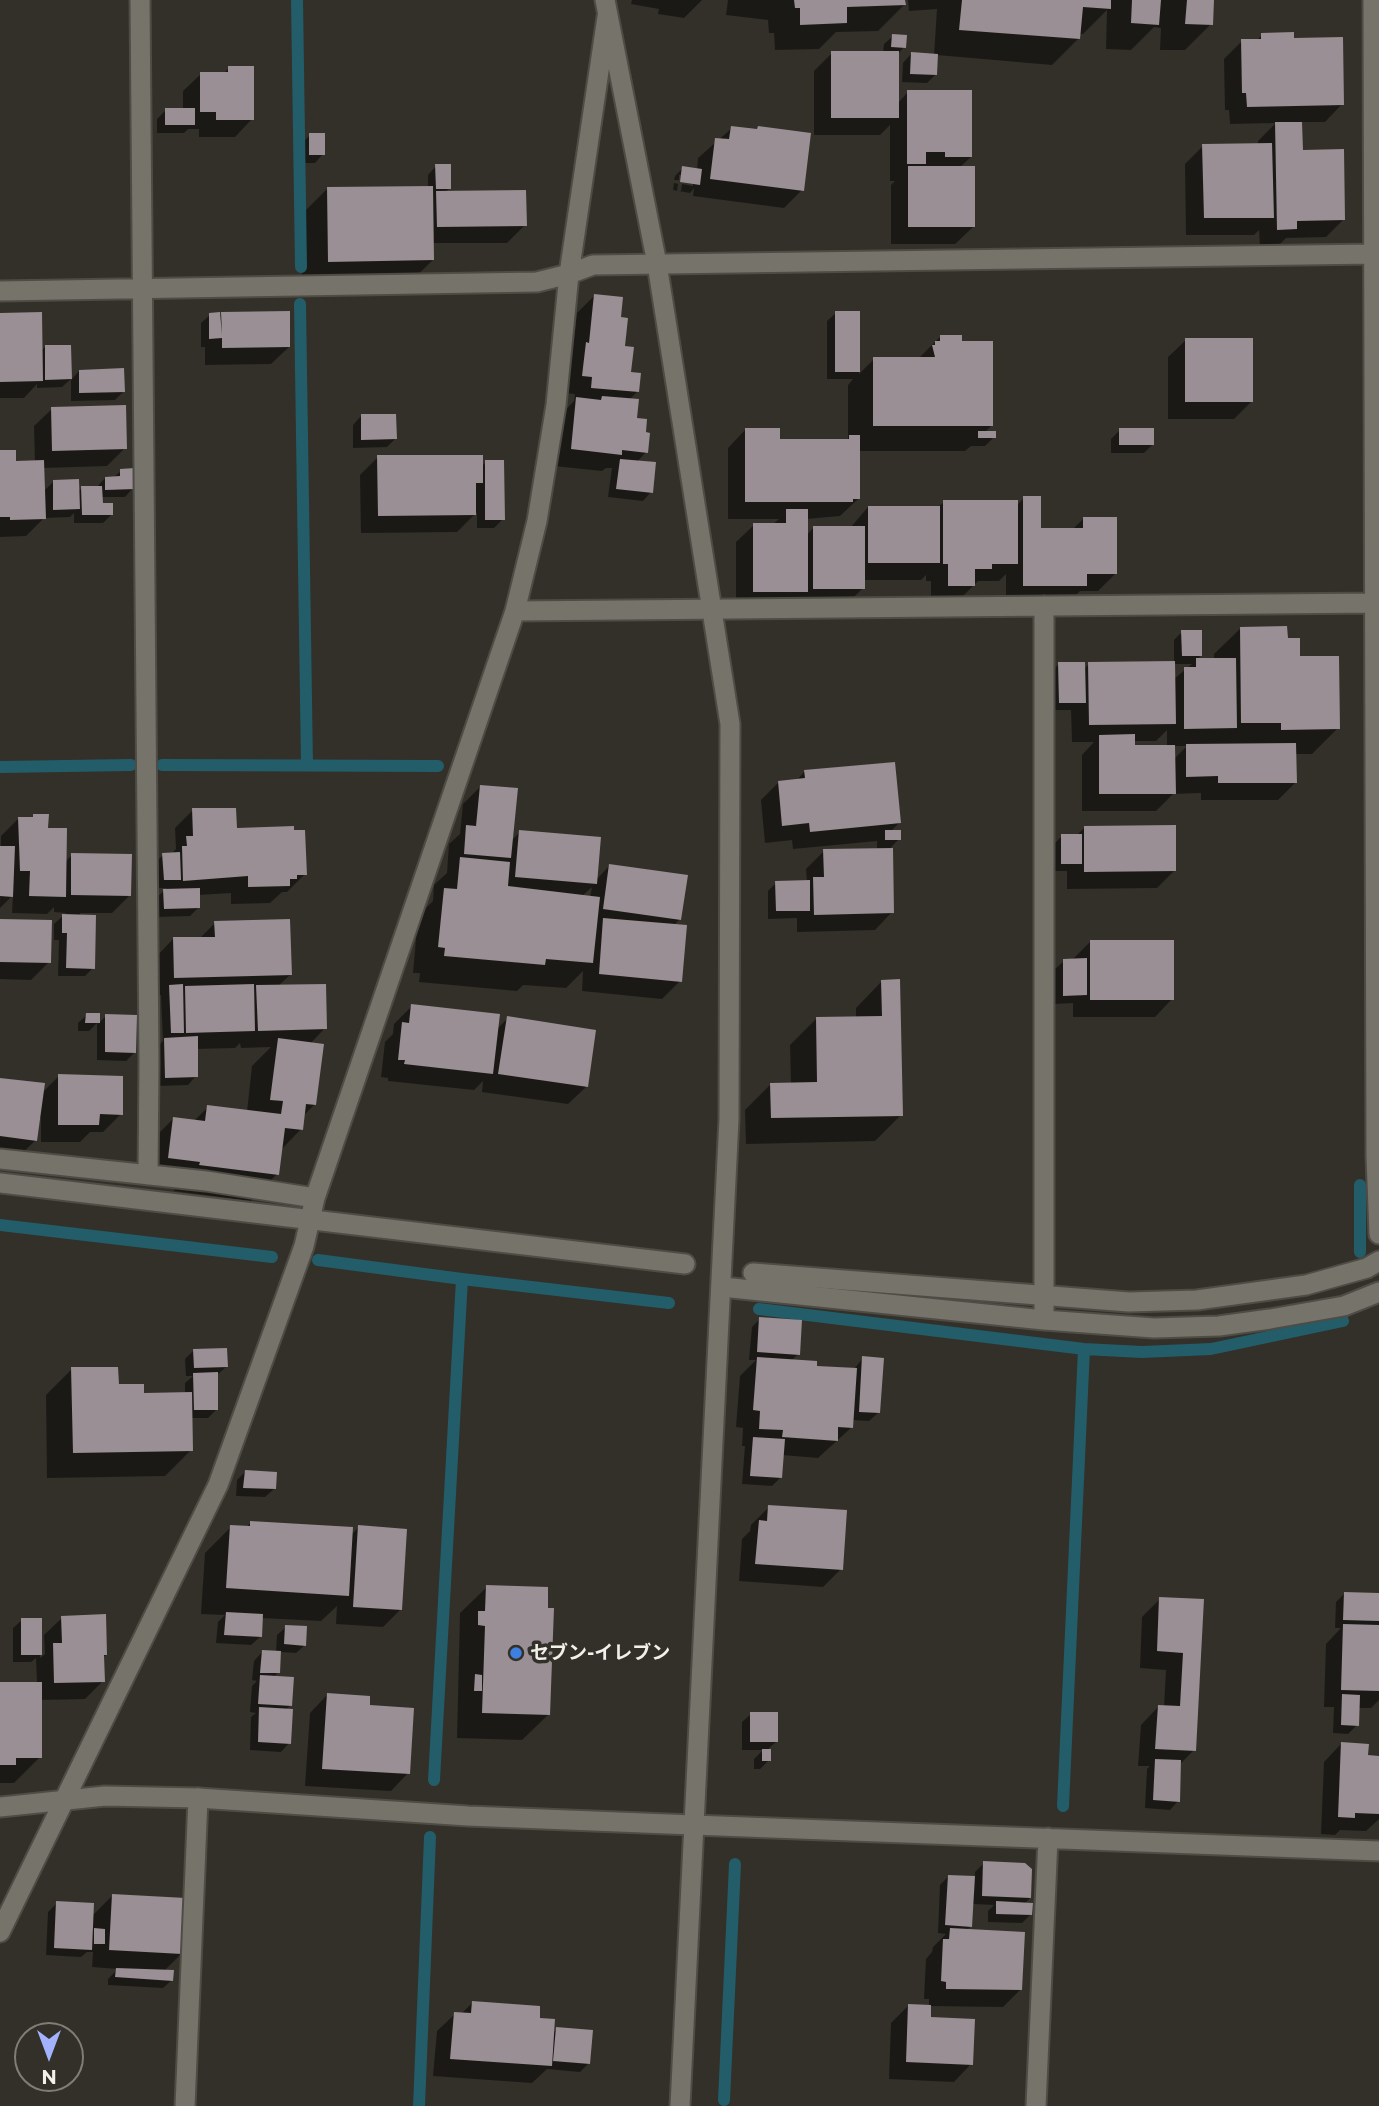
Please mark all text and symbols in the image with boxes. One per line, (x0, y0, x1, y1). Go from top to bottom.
place label: セブン-イレブン (530, 1642, 670, 1664)
marker: セブン-イレブン (508, 1645, 524, 1661)
north arrow (14, 2022, 84, 2092)
text: N (41, 2065, 57, 2088)

